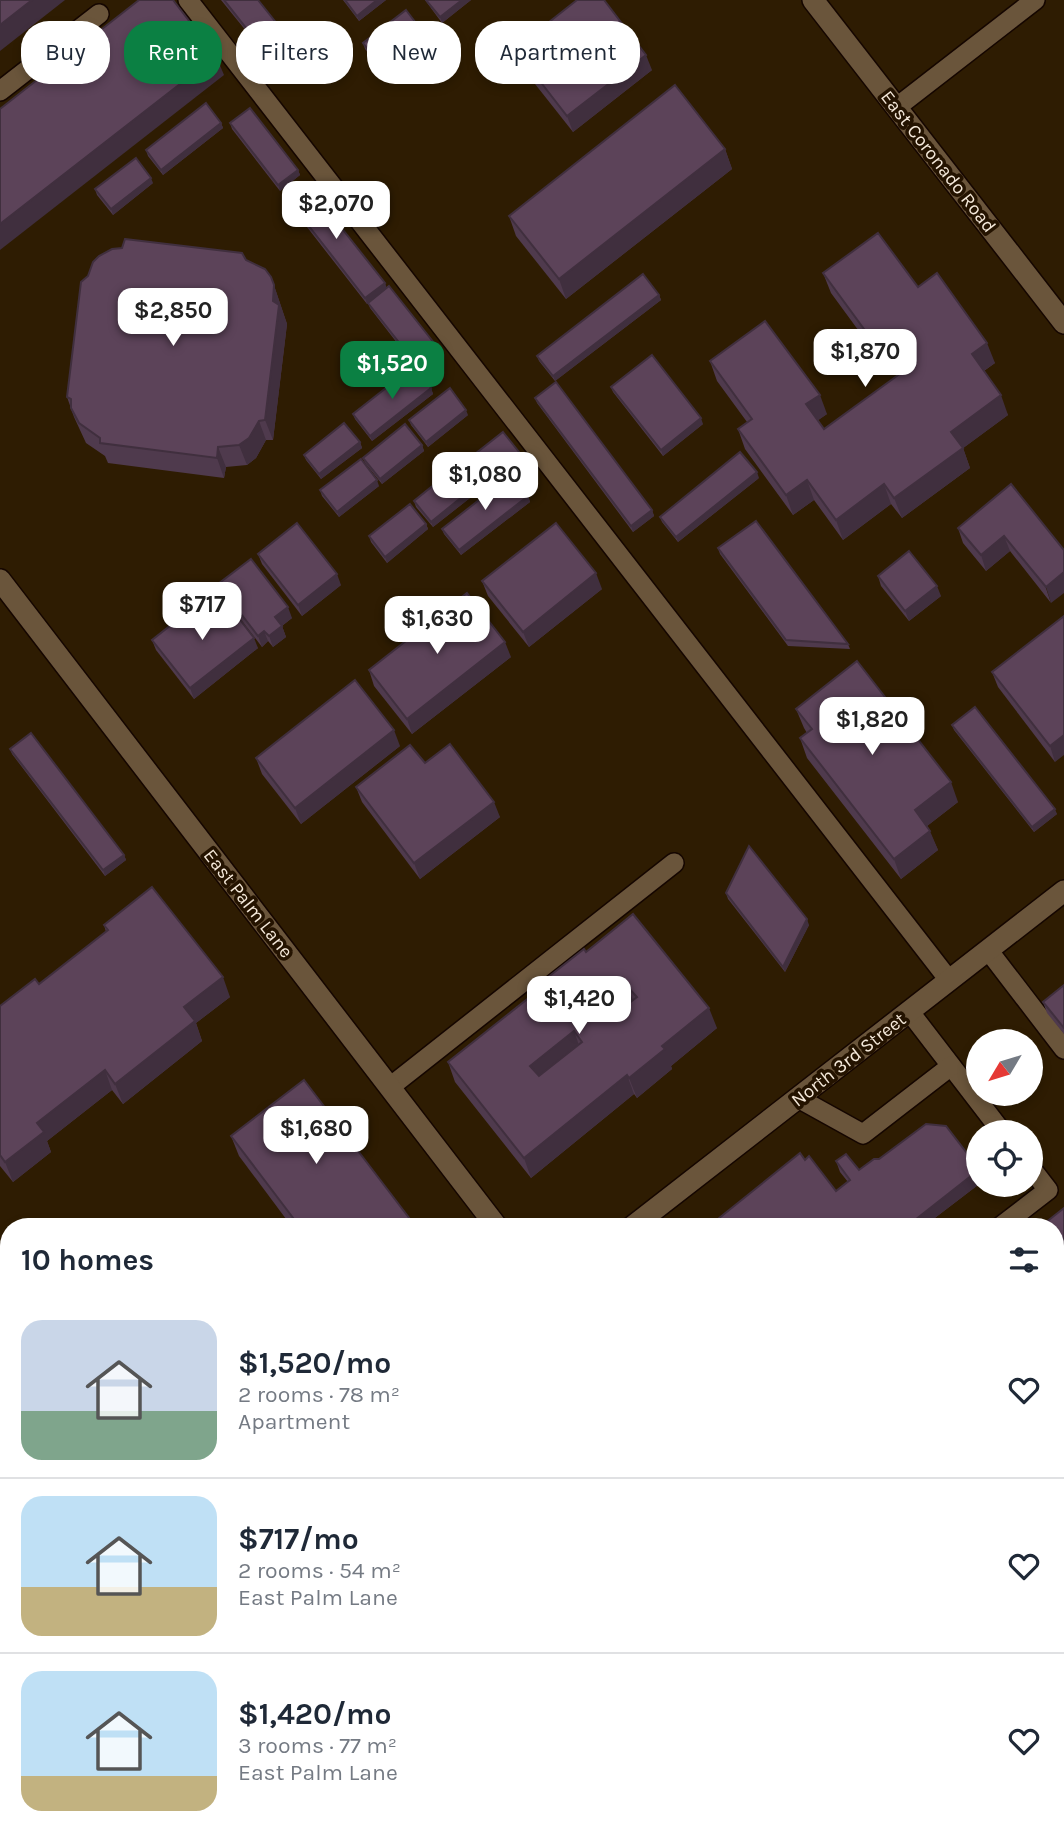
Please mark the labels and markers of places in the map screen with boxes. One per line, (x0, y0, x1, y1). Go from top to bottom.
pin: $2,070 (279, 182, 393, 241)
pin: $2,850 (116, 288, 230, 348)
pin: $1,870 (808, 330, 922, 389)
pin: $1,520 (335, 342, 449, 401)
pin: $1,080 (428, 452, 542, 512)
pin: $717 (161, 582, 243, 642)
pin: $1,630 (380, 596, 494, 656)
pin: $1,820 (815, 698, 929, 757)
pin: $1,420 (522, 976, 636, 1036)
pin: $1,680 (259, 1106, 373, 1166)

